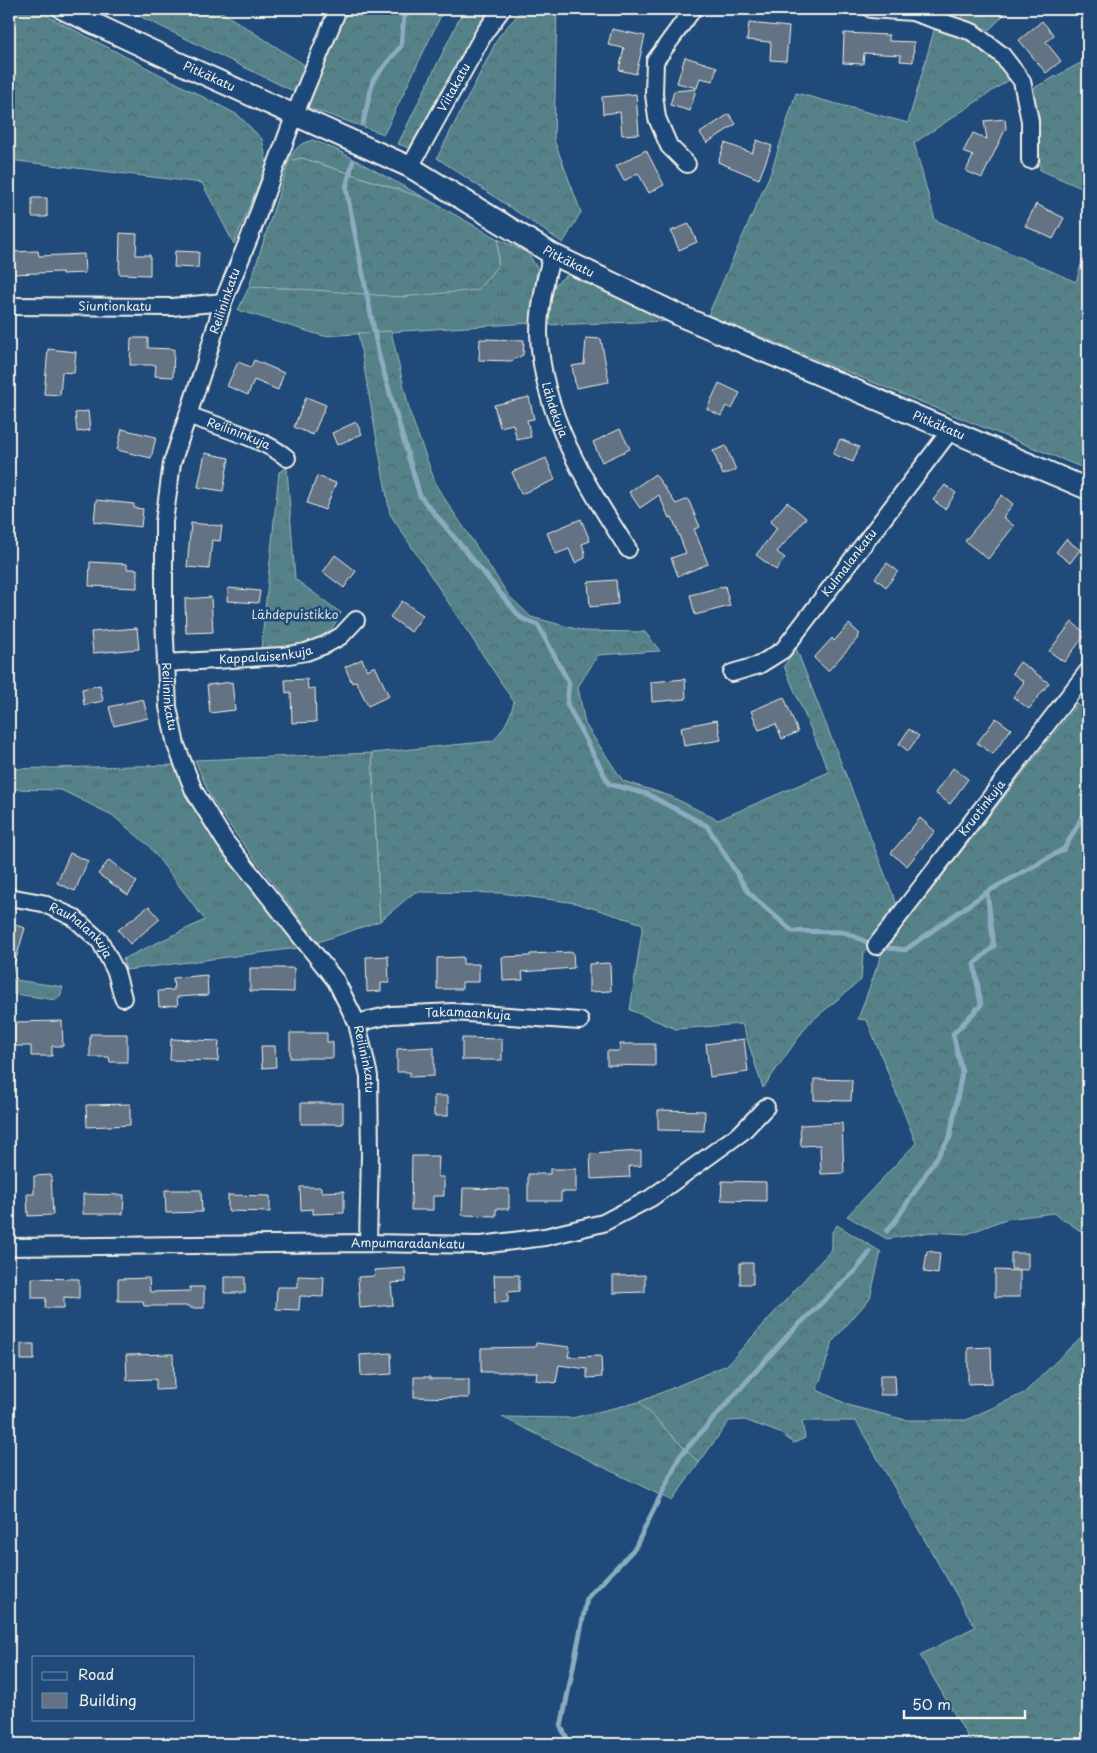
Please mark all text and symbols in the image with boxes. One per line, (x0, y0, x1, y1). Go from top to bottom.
street label: Pitkäkatu (181, 56, 238, 95)
street label: Viitakatu (433, 59, 474, 115)
street label: Pitkäkatu (540, 241, 598, 281)
street label: Reilininkatu (204, 265, 244, 336)
street label: Siuntionkatu (78, 296, 152, 315)
street label: Lähdekuja (538, 380, 574, 441)
street label: Pitkäkatu (910, 406, 968, 444)
street label: Reilininkuja (205, 413, 274, 454)
street label: Kulmalankatu (817, 524, 881, 600)
park label: Lähdepuistikko (251, 605, 339, 623)
street label: Kappalaisenkuja (218, 640, 315, 668)
street label: Reilininkatu (158, 662, 183, 732)
street label: Kruotinkuja (954, 775, 1009, 840)
street label: Rauhalankuja (46, 897, 118, 961)
street label: Takamaankuja (425, 1002, 512, 1024)
street label: Reilininkatu (350, 1023, 379, 1093)
street label: Ampumaradankatu (351, 1233, 465, 1253)
legend (32, 1656, 195, 1720)
text: Road (78, 1662, 114, 1685)
text: Building (78, 1688, 137, 1711)
scale bar (904, 1688, 1026, 1720)
text: 50 m (912, 1692, 951, 1715)

